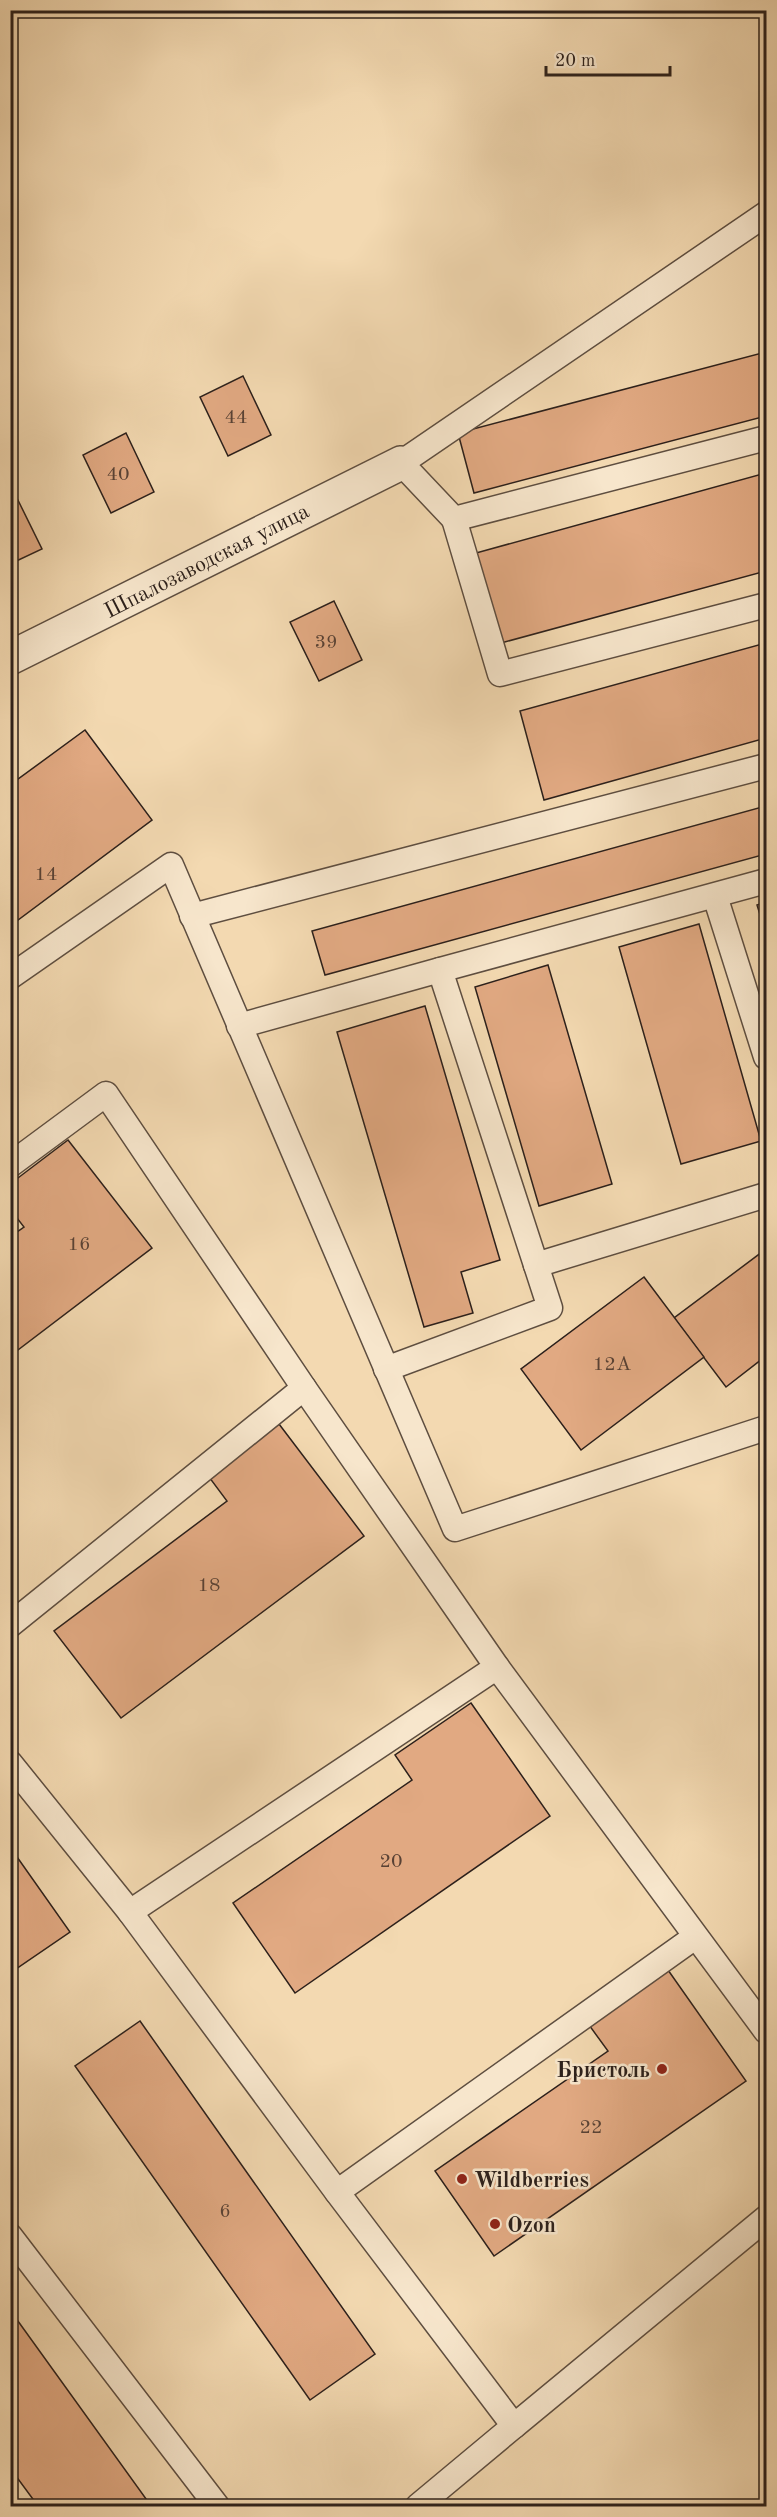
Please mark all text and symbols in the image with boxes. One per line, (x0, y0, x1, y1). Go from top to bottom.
scale bar (546, 39, 670, 77)
text: 20 m (555, 52, 595, 70)
house number: 44 (224, 408, 248, 428)
house number: 40 (106, 465, 130, 485)
street label: Шпалозаводская улица (101, 500, 313, 623)
house number: 39 (314, 633, 338, 653)
house number: 14 (34, 865, 58, 885)
house number: 16 (67, 1235, 91, 1255)
house number: 12А (593, 1355, 631, 1375)
house number: 18 (197, 1576, 221, 1596)
house number: 20 (379, 1852, 403, 1872)
place label: Бристоль (556, 2060, 650, 2082)
marker: Бристоль (655, 2062, 669, 2076)
house number: 22 (579, 2118, 603, 2138)
place label: Wildberries (474, 2170, 589, 2192)
marker: Wildberries (455, 2172, 469, 2186)
house number: 6 (219, 2202, 231, 2222)
place label: Ozon (507, 2215, 556, 2237)
marker: Ozon (488, 2217, 502, 2231)

